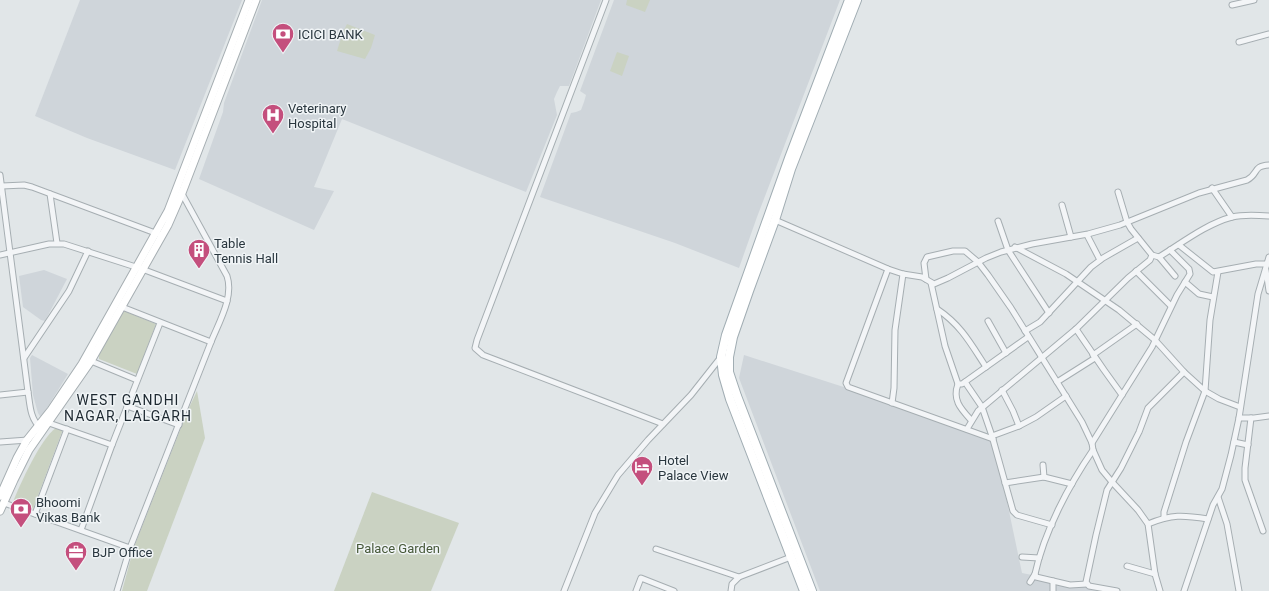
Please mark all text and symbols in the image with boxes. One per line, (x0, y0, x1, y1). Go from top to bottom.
bank icon: ICICI BANK (270, 21, 296, 54)
place label: ICICI BANK (298, 27, 364, 42)
place label: Veterinary Hospital (288, 101, 347, 131)
hospital icon: Veterinary Hospital (260, 102, 286, 135)
place label: Table Tennis Hall (214, 236, 278, 266)
building icon: Table Tennis Hall (186, 237, 212, 270)
district label: WEST GANDHI NAGAR, LALGARH (64, 392, 192, 424)
place label: Hotel Palace View (658, 453, 729, 483)
hotel icon: Hotel Palace View (629, 454, 655, 487)
place label: Bhoomi Vikas Bank (36, 495, 100, 525)
bank icon: Bhoomi Vikas Bank (8, 496, 34, 529)
office icon: BJP Office (63, 539, 89, 572)
park label: Palace Garden (356, 541, 440, 556)
place label: BJP Office (92, 545, 153, 560)

